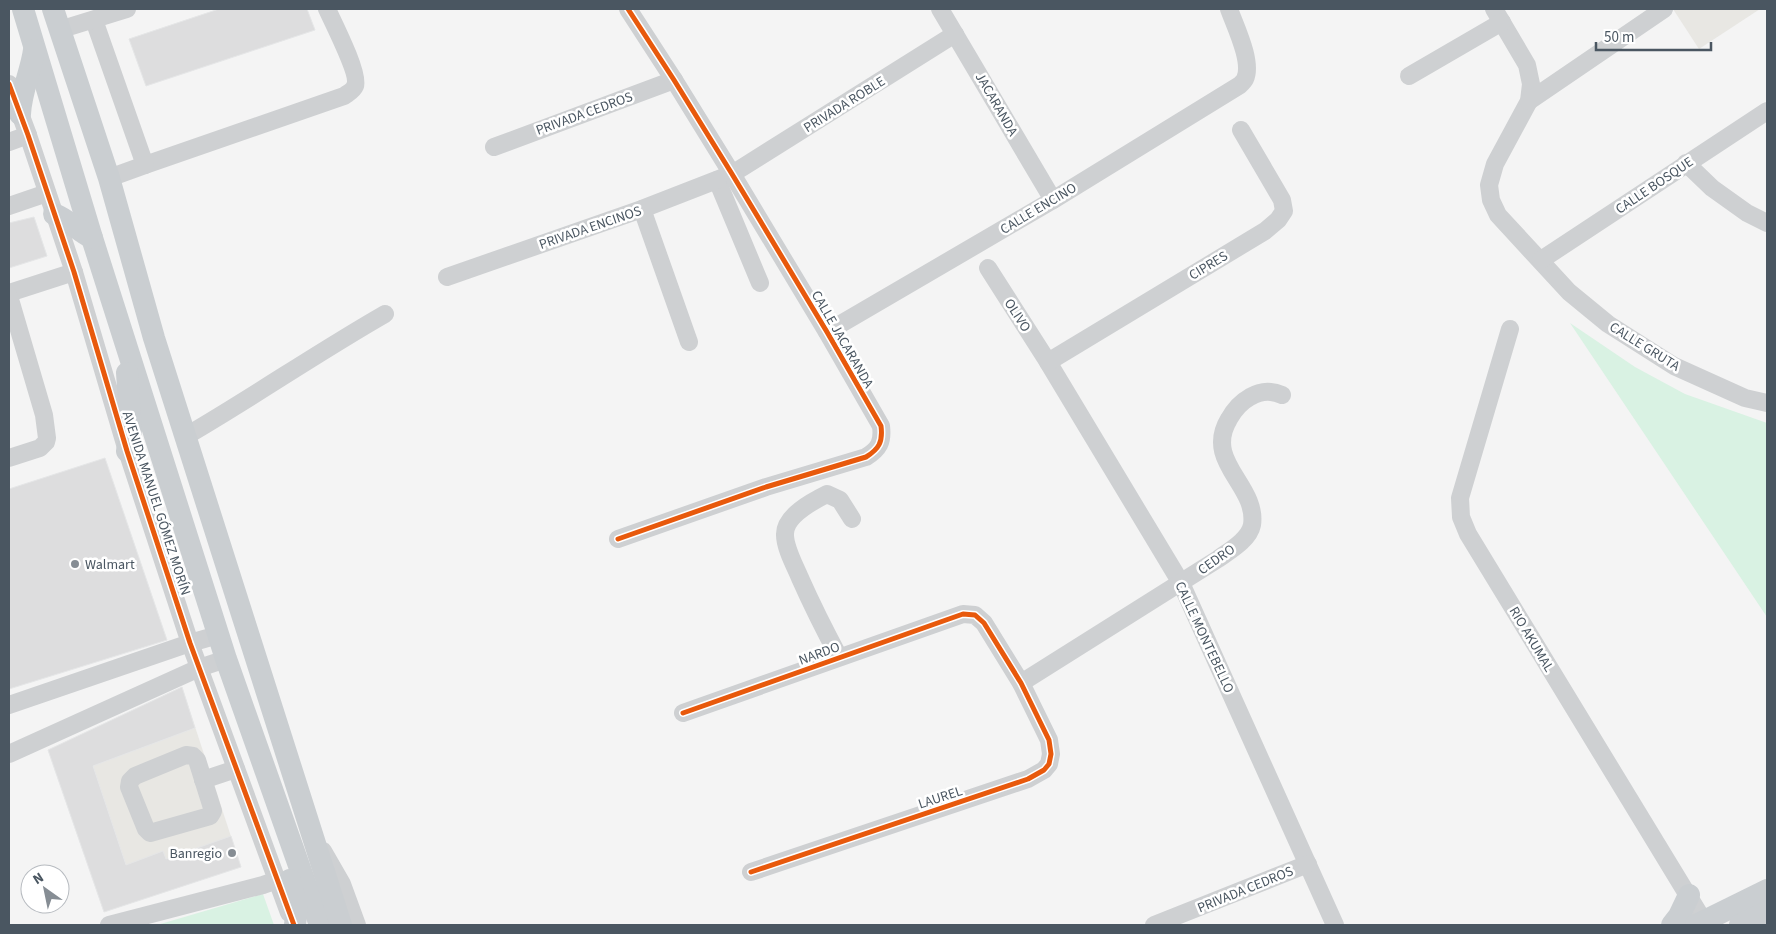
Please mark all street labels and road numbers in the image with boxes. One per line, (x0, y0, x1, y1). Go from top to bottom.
street label: JACARANDA (970, 69, 1023, 140)
street label: PRIVADA ROBLE (800, 72, 889, 138)
street label: PRIVADA CEDROS (533, 87, 636, 141)
street label: CALLE BOSQUE (1612, 152, 1697, 219)
street label: CALLE ENCINO (997, 178, 1080, 240)
street label: PRIVADA ENCINOS (536, 201, 644, 255)
street label: CIPRES (1185, 246, 1232, 285)
street label: CALLE JACARANDA (806, 287, 878, 392)
street label: OLIVO (999, 295, 1035, 336)
street label: CALLE GRUTA (1605, 317, 1684, 377)
street label: AVENIDA MANUEL GÓMEZ MORÍN (117, 409, 195, 598)
street label: CEDRO (1194, 540, 1239, 580)
street label: CALLE MONTEBELLO (1169, 578, 1239, 696)
street label: RIO AKUMAL (1504, 603, 1559, 676)
street label: NARDO (796, 637, 843, 671)
street label: LAUREL (916, 781, 965, 814)
street label: PRIVADA CEDROS (1194, 862, 1296, 918)

